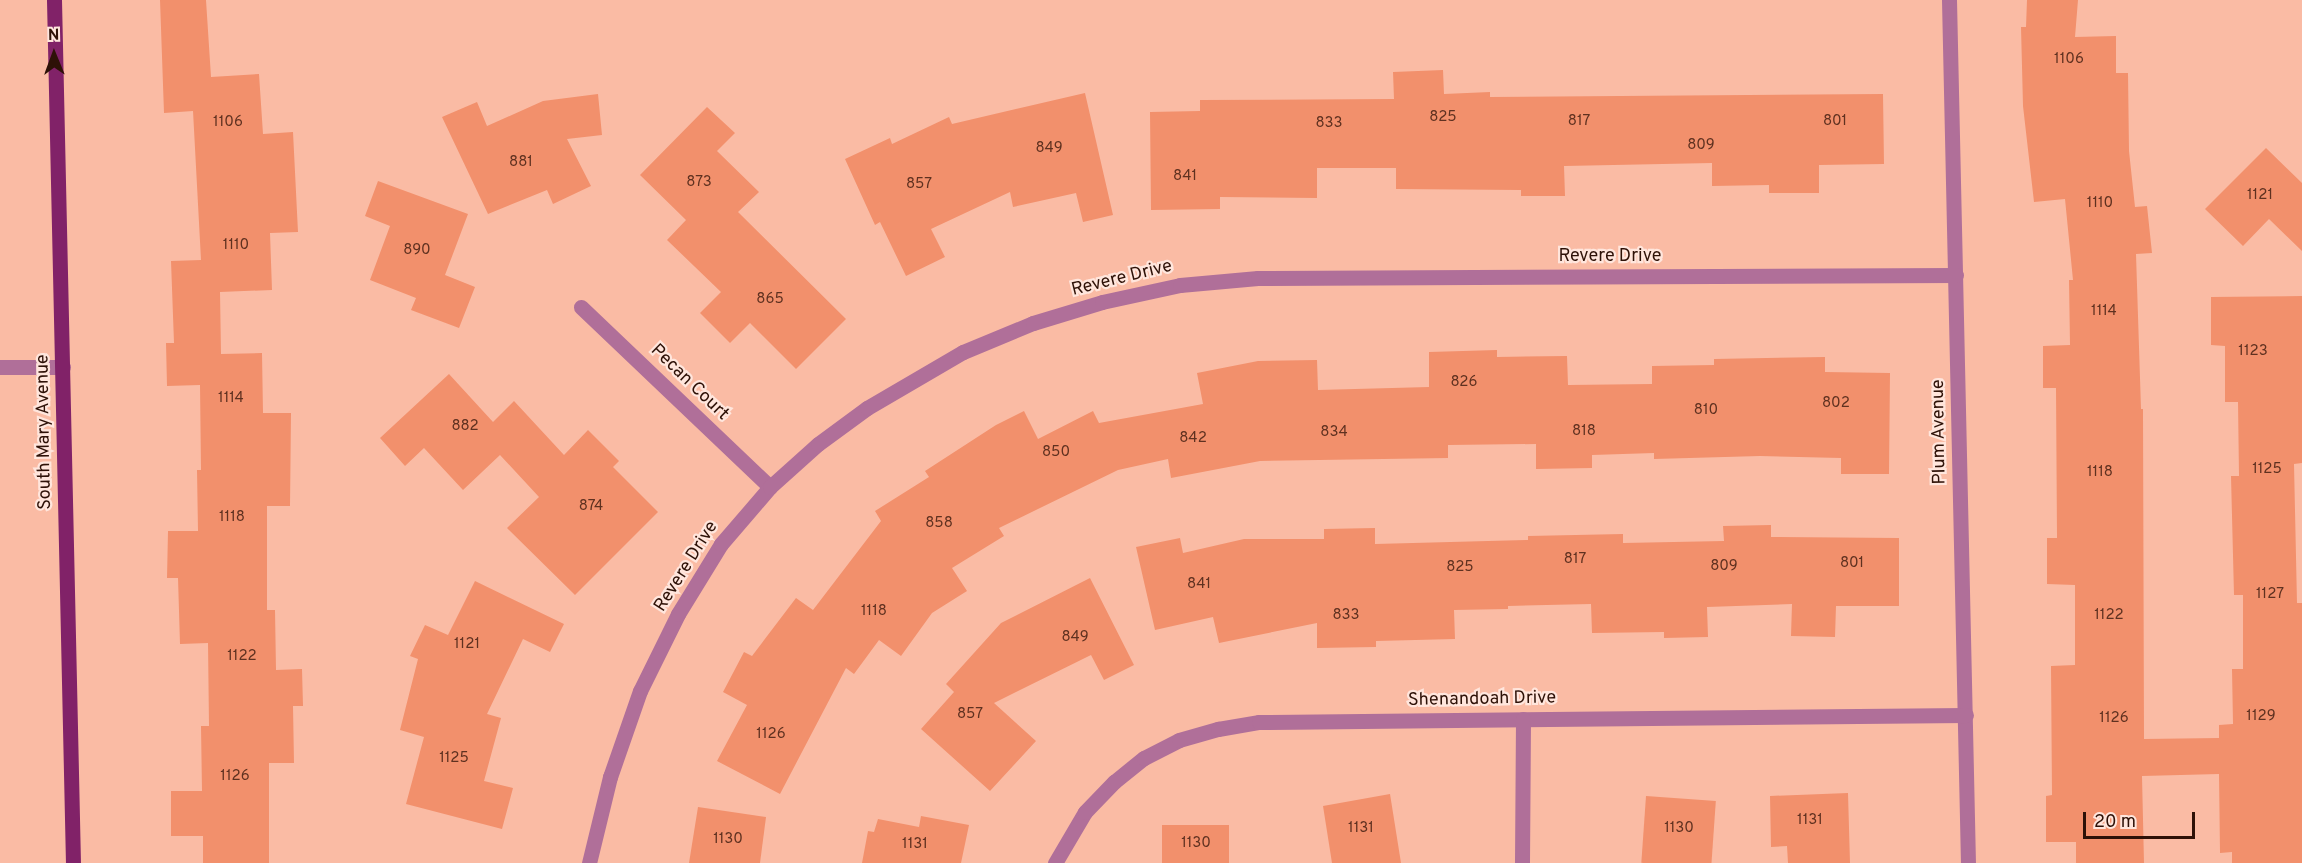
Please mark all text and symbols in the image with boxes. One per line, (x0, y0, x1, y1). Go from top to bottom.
north arrow (24, 24, 84, 84)
text: N (48, 26, 60, 46)
house number: 1106 (2054, 51, 2084, 69)
house number: 825 (1429, 109, 1457, 127)
house number: 817 (1568, 113, 1590, 131)
house number: 801 (1823, 113, 1847, 131)
house number: 1106 (213, 114, 243, 132)
house number: 833 (1315, 115, 1343, 133)
house number: 809 (1687, 137, 1715, 155)
house number: 849 (1035, 140, 1063, 158)
house number: 881 (509, 154, 533, 172)
house number: 841 (1173, 168, 1197, 186)
house number: 873 (686, 174, 712, 192)
house number: 857 (906, 176, 932, 194)
house number: 1121 (2247, 187, 2273, 205)
house number: 1110 (2087, 195, 2113, 213)
house number: 1110 (223, 237, 249, 255)
house number: 890 (403, 242, 431, 260)
street label: Revere Drive (1559, 246, 1661, 268)
street label: Revere Drive (1069, 256, 1175, 302)
house number: 865 (756, 291, 784, 309)
house number: 1114 (2091, 303, 2117, 321)
street label: Pecan Court (645, 340, 733, 426)
house number: 1123 (2238, 343, 2268, 361)
street label: South Mary Avenue (33, 354, 57, 510)
house number: 826 (1451, 374, 1477, 392)
street label: Plum Avenue (1928, 379, 1952, 485)
house number: 1114 (218, 390, 244, 408)
house number: 802 (1822, 395, 1850, 413)
house number: 810 (1694, 402, 1718, 420)
house number: 882 (451, 418, 479, 436)
house number: 818 (1572, 423, 1596, 441)
house number: 834 (1320, 424, 1348, 442)
house number: 842 (1179, 430, 1207, 448)
house number: 850 (1042, 444, 1070, 462)
house number: 1125 (2252, 461, 2282, 479)
house number: 1118 (2087, 464, 2113, 482)
house number: 874 (579, 498, 603, 516)
house number: 1118 (219, 509, 245, 527)
house number: 858 (925, 515, 953, 533)
street label: Revere Drive (651, 518, 723, 616)
house number: 817 (1564, 551, 1586, 569)
house number: 801 (1840, 555, 1864, 573)
house number: 809 (1710, 558, 1738, 576)
house number: 825 (1446, 559, 1474, 577)
house number: 841 (1187, 576, 1211, 594)
house number: 1127 (2256, 586, 2284, 604)
house number: 1118 (861, 603, 887, 621)
house number: 833 (1332, 607, 1360, 625)
house number: 1122 (2094, 607, 2124, 625)
house number: 849 (1061, 629, 1089, 647)
house number: 1121 (454, 636, 480, 654)
house number: 1122 (227, 648, 257, 666)
street label: Shenandoah Drive (1408, 688, 1556, 712)
house number: 857 (957, 706, 983, 724)
house number: 1129 (2246, 708, 2276, 726)
house number: 1126 (2099, 710, 2129, 728)
house number: 1126 (756, 726, 786, 744)
house number: 1125 (439, 750, 469, 768)
house number: 1126 (220, 768, 250, 786)
scale bar (2086, 800, 2198, 838)
text: 20 m (2094, 811, 2136, 834)
house number: 1131 (1797, 812, 1823, 830)
house number: 1131 (1348, 820, 1374, 838)
house number: 1130 (1664, 820, 1694, 838)
house number: 1130 (713, 831, 743, 849)
house number: 1130 (1181, 835, 1211, 853)
house number: 1131 (902, 836, 928, 854)

